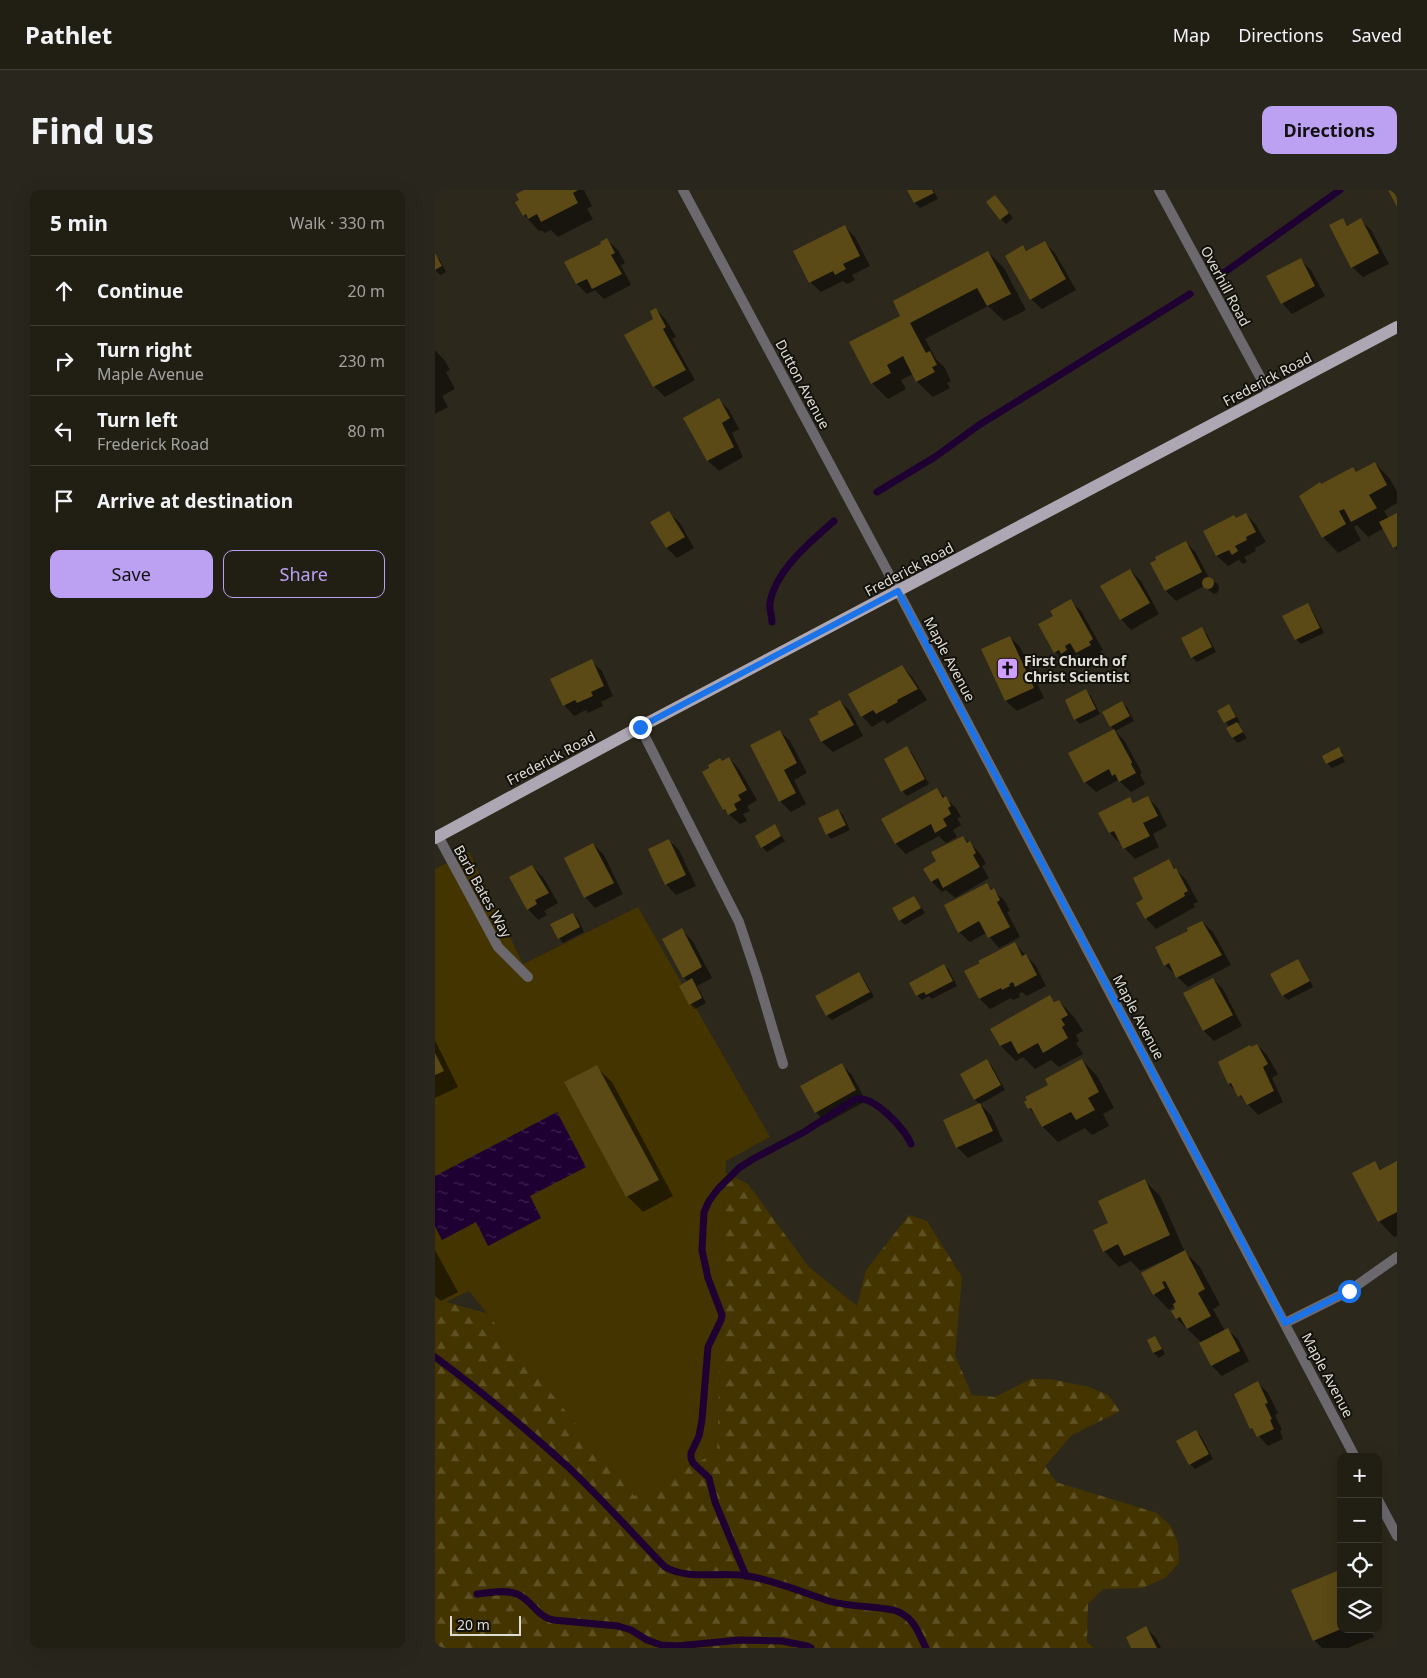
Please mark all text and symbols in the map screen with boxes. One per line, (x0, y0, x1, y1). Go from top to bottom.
text: Pathlet (25, 18, 112, 51)
text: Map (1173, 23, 1210, 47)
text: Directions (1238, 23, 1324, 47)
text: Saved (1352, 23, 1402, 47)
button: Directions (1262, 106, 1397, 154)
text: Find us (30, 107, 154, 154)
text: 5 min (50, 209, 108, 237)
text: Walk · 330 m (290, 212, 385, 234)
street label: Overhill Road (1197, 242, 1255, 330)
icon: ahead (50, 277, 78, 305)
text: Continue (97, 278, 183, 304)
text: 20 m (348, 280, 385, 302)
street label: Dutton Avenue (771, 336, 835, 432)
text: Turn right (97, 337, 192, 363)
icon: right (50, 347, 78, 375)
street label: Frederick Road (1219, 348, 1315, 410)
text: 230 m (338, 350, 385, 372)
text: Maple Avenue (97, 363, 204, 385)
text: Turn left (97, 407, 178, 433)
icon: left (50, 417, 78, 445)
text: 80 m (348, 420, 385, 442)
text: Frederick Road (97, 433, 209, 455)
icon: arrive (50, 487, 78, 515)
text: Arrive at destination (97, 488, 293, 514)
street label: Frederick Road (861, 538, 957, 600)
button: Save (50, 550, 213, 598)
button: Share (223, 550, 385, 598)
street label: Maple Avenue (920, 613, 980, 705)
place label: First Church of Christ Scientist (1024, 651, 1129, 686)
church icon: First Church of Christ Scientist (996, 656, 1020, 680)
route end (629, 716, 652, 739)
street label: Frederick Road (503, 727, 599, 789)
street label: Barb Bates Way (450, 841, 517, 941)
street label: Maple Avenue (1109, 971, 1169, 1063)
route start (1338, 1280, 1361, 1303)
street label: Maple Avenue (1298, 1329, 1358, 1421)
map controls (1337, 1453, 1382, 1633)
button: + (1337, 1453, 1382, 1498)
button: − (1337, 1498, 1382, 1543)
button: locate (1337, 1543, 1382, 1588)
button: layers (1337, 1588, 1382, 1633)
scale bar (450, 1613, 521, 1636)
text: 20 m (457, 1615, 490, 1634)

